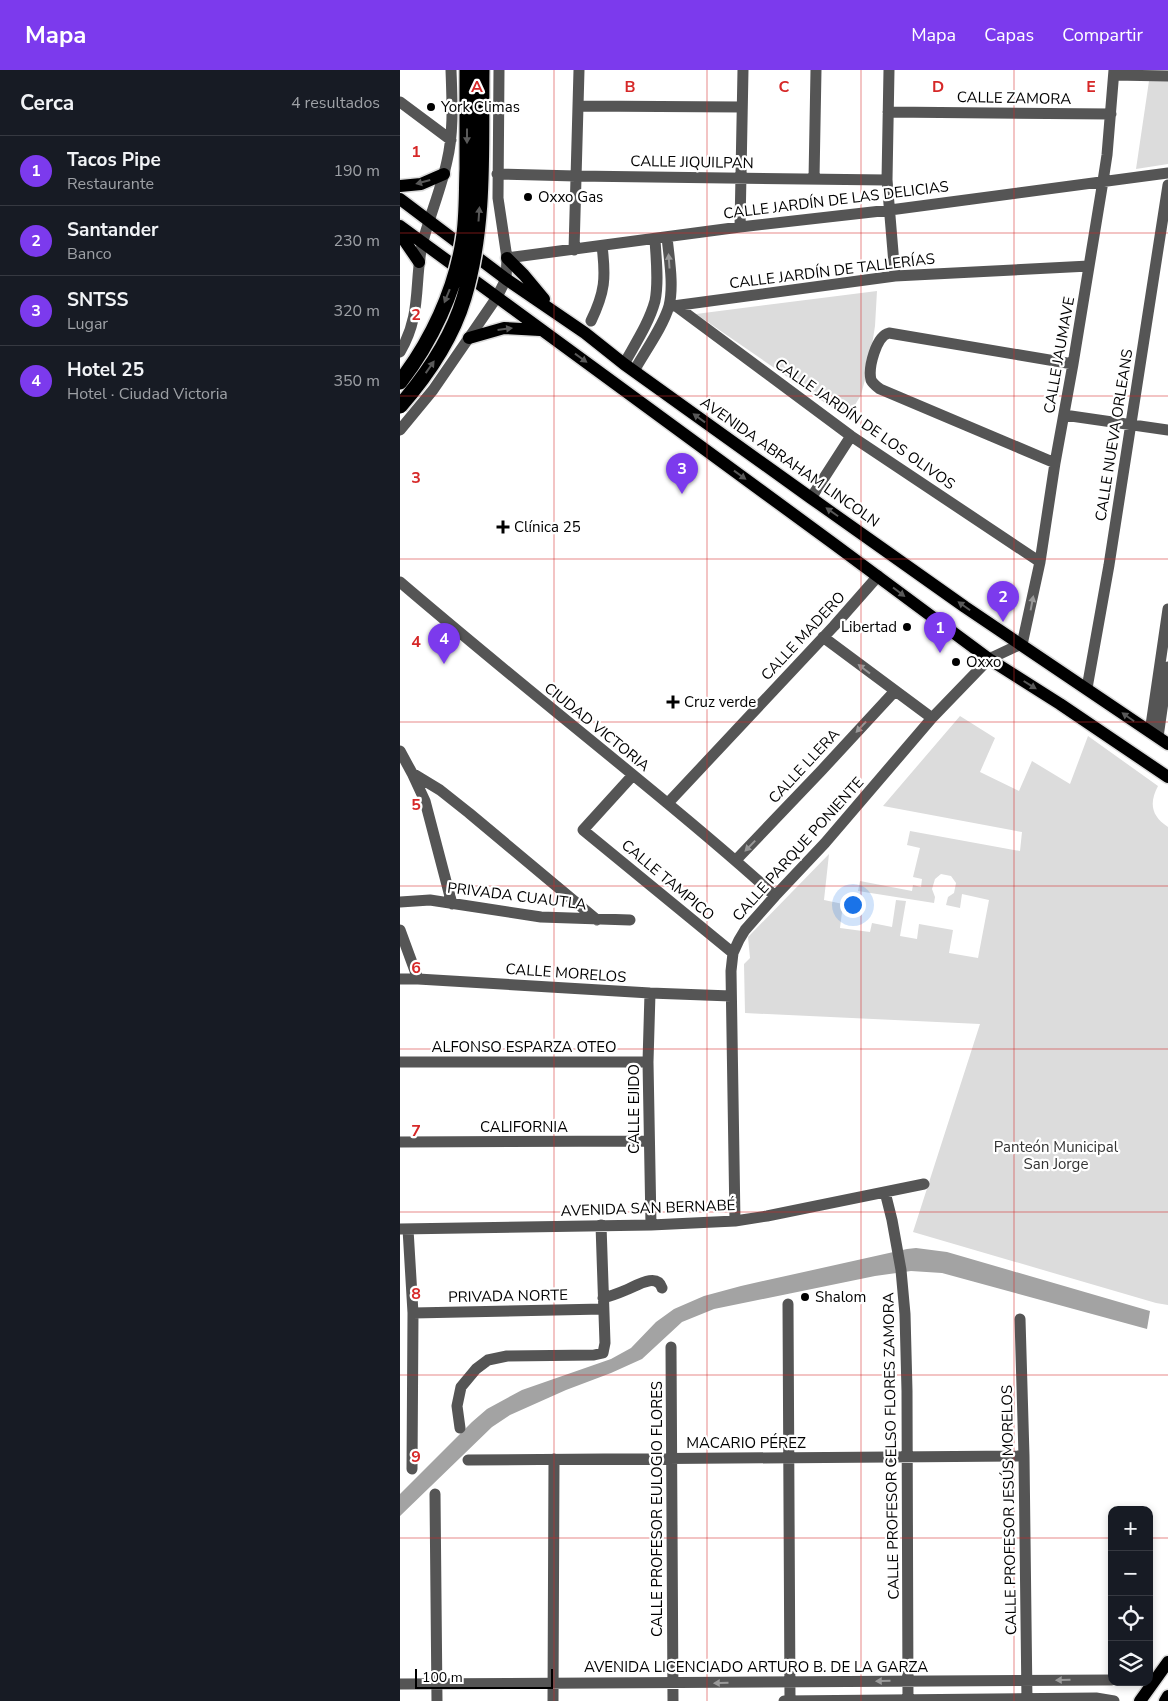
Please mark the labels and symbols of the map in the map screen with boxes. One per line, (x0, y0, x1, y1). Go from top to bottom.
text: A (471, 76, 483, 98)
text: B (624, 76, 636, 98)
text: C (779, 76, 790, 98)
text: D (932, 76, 944, 98)
text: E (1086, 76, 1096, 98)
street label: CALLE ZAMORA (957, 87, 1071, 109)
place label: York Climas (440, 97, 520, 117)
marker: York Climas (425, 101, 437, 113)
one-way arrow (463, 128, 471, 144)
text: 1 (411, 141, 421, 163)
street label: CALLE JIQUILPAN (630, 151, 754, 173)
street label: CALLE JARDÍN DE LAS DELICIAS (722, 176, 950, 224)
one-way arrow (415, 179, 430, 187)
place label: Oxxo Gas (538, 187, 603, 207)
marker: Oxxo Gas (522, 191, 534, 203)
one-way arrow (475, 206, 483, 222)
street label: CALLE JARDÍN DE TALLERÍAS (728, 248, 936, 294)
one-way arrow (665, 253, 673, 269)
one-way arrow (443, 289, 451, 304)
street label: CALLE JAUMAVE (1039, 295, 1079, 415)
text: 2 (411, 304, 421, 326)
one-way arrow (497, 325, 513, 333)
street label: CALLE NUEVA ORLEANS (1091, 347, 1137, 523)
one-way arrow (574, 353, 588, 363)
street label: CALLE JARDÍN DE LOS OLIVOS (771, 354, 959, 494)
one-way arrow (425, 360, 434, 374)
street label: AVENIDA ABRAHAM LINCOLN (696, 392, 884, 532)
one-way arrow (693, 413, 706, 423)
pin: 3 (666, 453, 698, 494)
text: 3 (411, 467, 421, 489)
one-way arrow (733, 470, 747, 480)
one-way arrow (825, 507, 838, 517)
place label: Clínica 25 (514, 517, 581, 537)
marker: Clínica 25 (496, 520, 510, 534)
pin: 2 (987, 581, 1019, 622)
street label: CALLE MADERO (757, 587, 849, 685)
one-way arrow (892, 587, 906, 597)
one-way arrow (1028, 595, 1036, 611)
one-way arrow (957, 601, 971, 611)
pin: 1 (924, 612, 956, 653)
place label: Libertad (841, 617, 897, 637)
marker: Libertad (901, 621, 913, 633)
pin: 4 (428, 623, 460, 664)
text: 4 (411, 631, 421, 653)
place label: Oxxo (966, 652, 1001, 672)
marker: Oxxo (950, 656, 962, 668)
one-way arrow (857, 664, 871, 674)
street label: CIUDAD VICTORIA (540, 678, 654, 776)
one-way arrow (1023, 680, 1036, 690)
place label: Cruz verde (684, 692, 756, 712)
marker: Cruz verde (666, 695, 680, 709)
one-way arrow (1121, 712, 1135, 722)
one-way arrow (855, 721, 867, 733)
street label: CALLE LLERA (764, 724, 844, 808)
street label: CALLE PARQUE PONIENTE (728, 773, 868, 925)
text: 5 (411, 794, 421, 816)
street label: CALLE TAMPICO (617, 835, 719, 925)
one-way arrow (744, 839, 756, 851)
street label: PRIVADA CUAUTLA (446, 878, 588, 914)
your location (840, 892, 866, 918)
text: 6 (411, 957, 421, 979)
street label: CALLE MORELOS (505, 959, 627, 987)
street label: ALFONSO ESPARZA OTEO (431, 1037, 617, 1057)
street label: CALLE EJIDO (624, 1064, 644, 1154)
street label: CALIFORNIA (480, 1117, 568, 1137)
text: 7 (411, 1120, 421, 1142)
park label: Panteón Municipal San Jorge (994, 1137, 1119, 1174)
street label: AVENIDA SAN BERNABÉ (560, 1195, 736, 1221)
text: 8 (411, 1283, 421, 1305)
street label: PRIVADA NORTE (448, 1285, 568, 1307)
place label: Shalom (815, 1287, 866, 1307)
marker: Shalom (799, 1291, 811, 1303)
street label: CALLE PROFESOR CELSO FLORES ZAMORA (878, 1292, 904, 1600)
street label: CALLE PROFESOR EULOGIO FLORES (647, 1381, 667, 1637)
street label: CALLE PROFESOR JESÚS MORELOS (996, 1385, 1021, 1635)
street label: MACARIO PÉREZ (686, 1433, 806, 1453)
text: 9 (411, 1446, 421, 1468)
street label: AVENIDA LICENCIADO ARTURO B. DE LA GARZA (584, 1657, 928, 1677)
scale bar (415, 1666, 552, 1689)
one-way arrow (1055, 1676, 1071, 1684)
one-way arrow (875, 1677, 891, 1685)
one-way arrow (712, 1679, 728, 1687)

